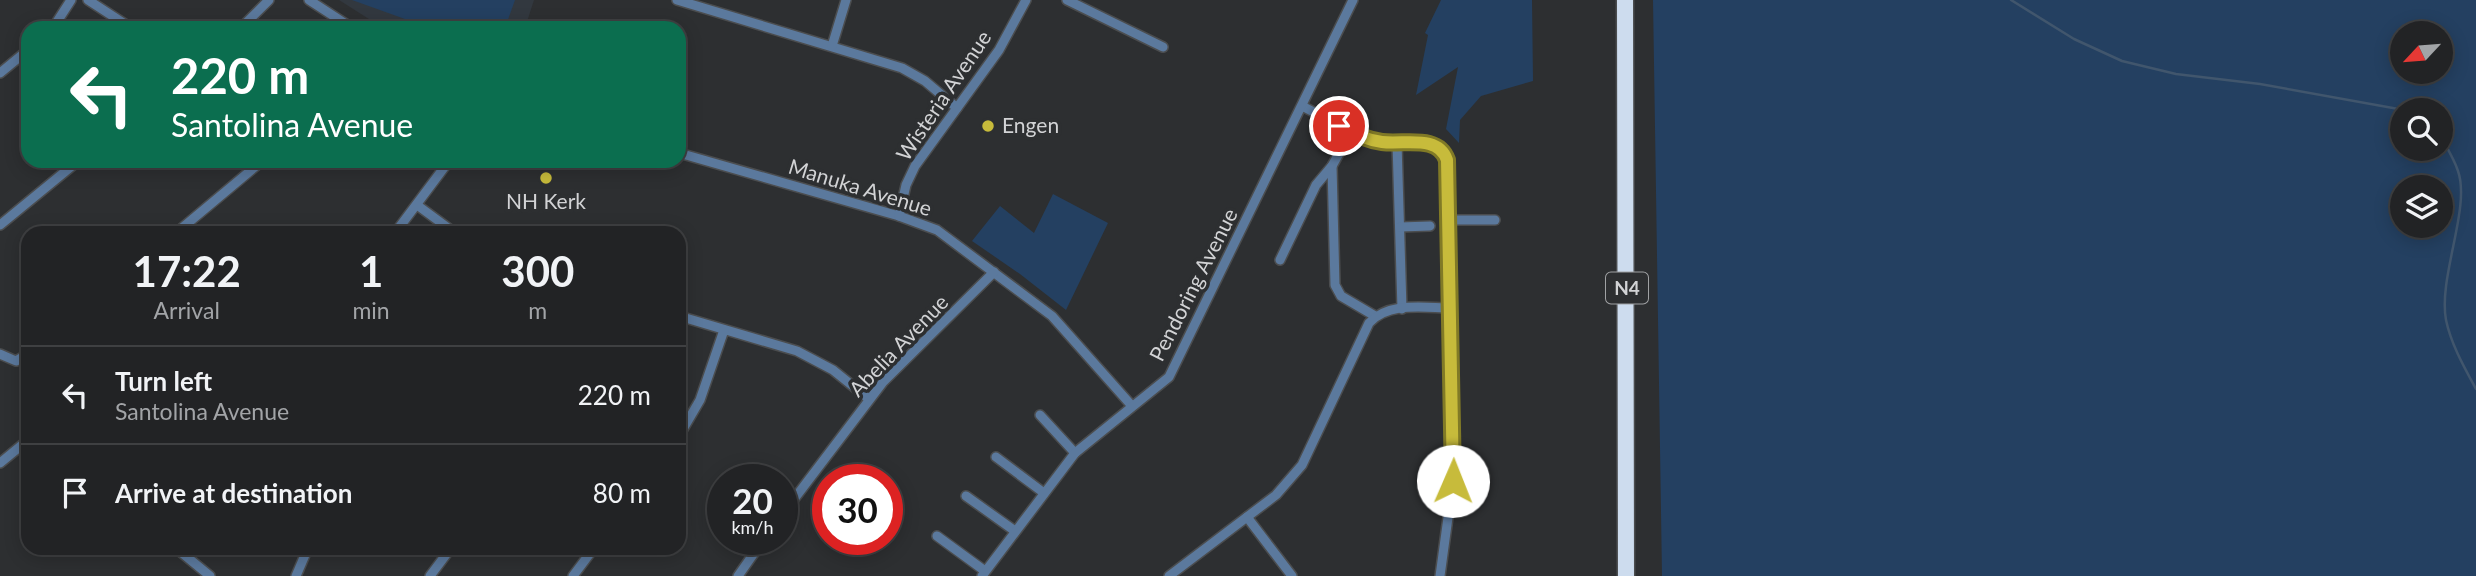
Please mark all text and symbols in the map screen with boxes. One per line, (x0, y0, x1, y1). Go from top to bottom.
north arrow (2390, 21, 2454, 84)
map controls (2390, 21, 2453, 238)
street label: Wisteria Avenue (890, 25, 996, 165)
text: 220 m (171, 46, 309, 104)
icon: left (56, 49, 147, 140)
pin (1309, 96, 1369, 156)
button: search (2390, 98, 2453, 161)
text: Santolina Avenue (171, 105, 413, 144)
icon: arrive (1320, 107, 1358, 145)
place label: Engen (1002, 112, 1059, 137)
marker: Engen (980, 118, 996, 134)
street label: Manuka Avenue (786, 153, 935, 220)
marker: NH Kerk (538, 170, 554, 186)
button: layers (2390, 175, 2453, 238)
place label: NH Kerk (506, 188, 586, 213)
street label: Pendoring Avenue (1143, 204, 1242, 365)
text: 17:22 (133, 246, 241, 296)
text: 1 (359, 246, 383, 296)
text: 300 (501, 246, 574, 296)
road number: N4 (1606, 272, 1648, 304)
street label: Abelia Avenue (843, 289, 953, 401)
text: Arrival (154, 296, 220, 324)
text: min (352, 296, 390, 324)
text: m (528, 296, 547, 324)
text: Turn left (115, 365, 212, 397)
icon: left (56, 376, 94, 414)
text: 220 m (578, 379, 651, 411)
text: Santolina Avenue (115, 397, 289, 425)
position arrow (1416, 444, 1490, 518)
speed limit sign: 30 (812, 464, 903, 555)
icon: arrive (56, 474, 94, 512)
text: Arrive at destination (115, 477, 352, 509)
text: 80 m (593, 477, 651, 509)
text: 20 (732, 479, 773, 521)
text: km/h (731, 516, 774, 538)

